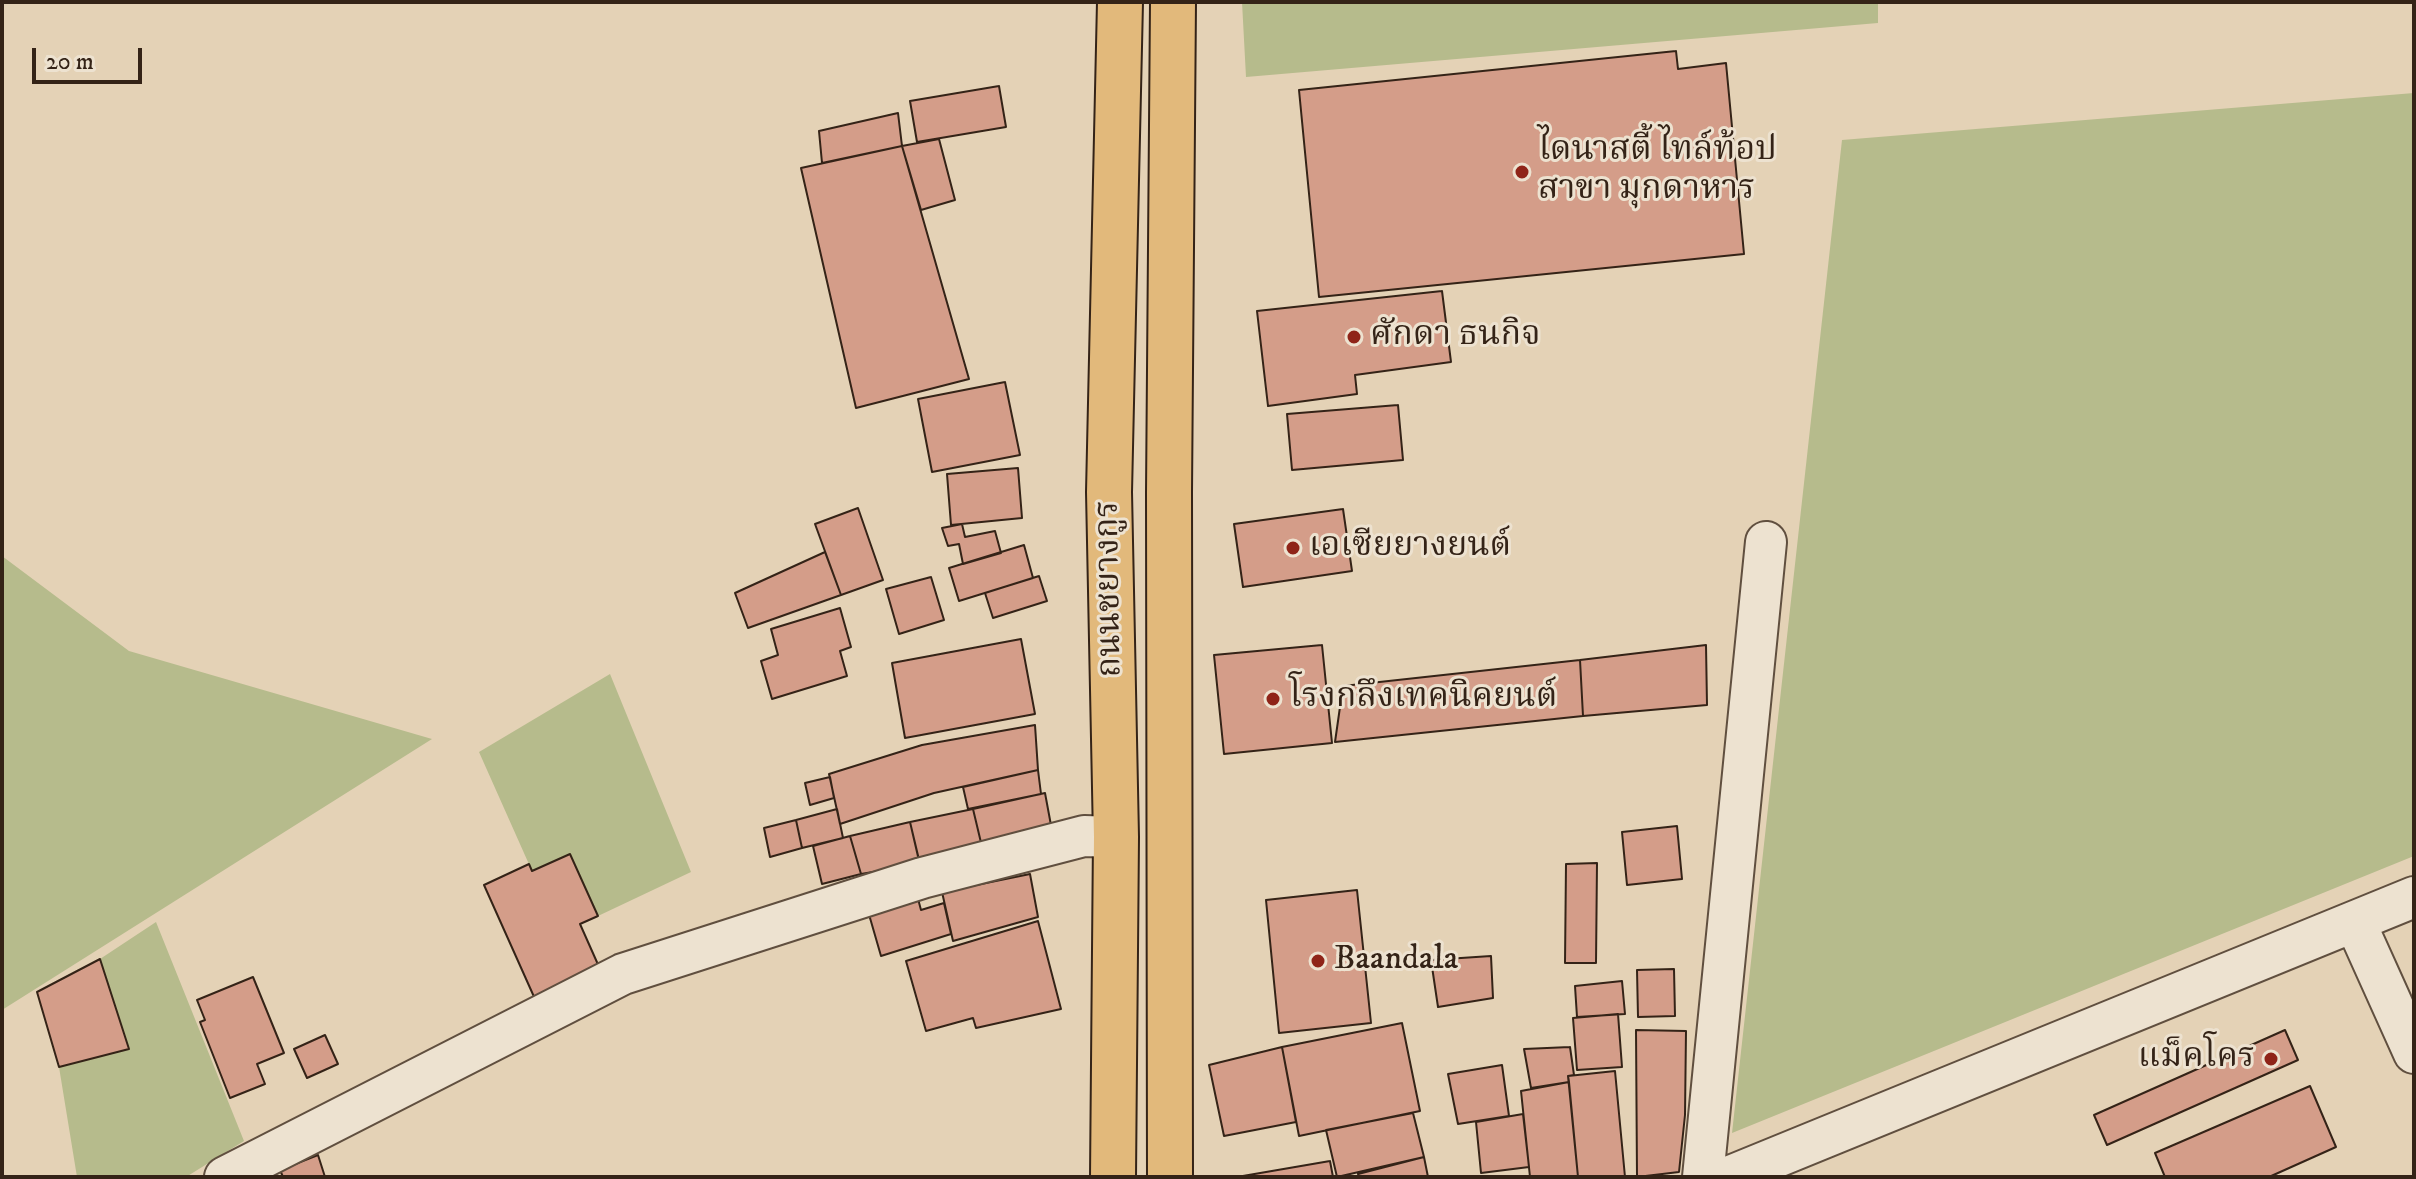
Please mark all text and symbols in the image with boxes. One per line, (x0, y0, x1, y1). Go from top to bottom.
scale bar (36, 32, 146, 82)
text: 20 m (46, 47, 94, 77)
place label: ไดนาสตี้ ไทล์ท้อป สาขา มุกดาหาร (1538, 132, 1777, 212)
marker: ไดนาสตี้ ไทล์ท้อป สาขา มุกดาหาร (1513, 163, 1531, 181)
place label: ศักดา ธนกิจ (1370, 317, 1541, 357)
marker: ศักดา ธนกิจ (1345, 328, 1363, 346)
street label: ถนนชยางกูร (1089, 500, 1133, 678)
place label: เอเซียยางยนต์ (1309, 528, 1511, 568)
marker: เอเซียยางยนต์ (1284, 539, 1302, 557)
place label: โรงกลึงเทคนิคยนต์ (1289, 679, 1558, 719)
marker: โรงกลึงเทคนิคยนต์ (1264, 690, 1282, 708)
place label: Baandala (1334, 941, 1458, 981)
marker: Baandala (1309, 952, 1327, 970)
place label: แม็คโคร (2138, 1039, 2255, 1079)
marker: แม็คโคร (2262, 1050, 2280, 1068)

